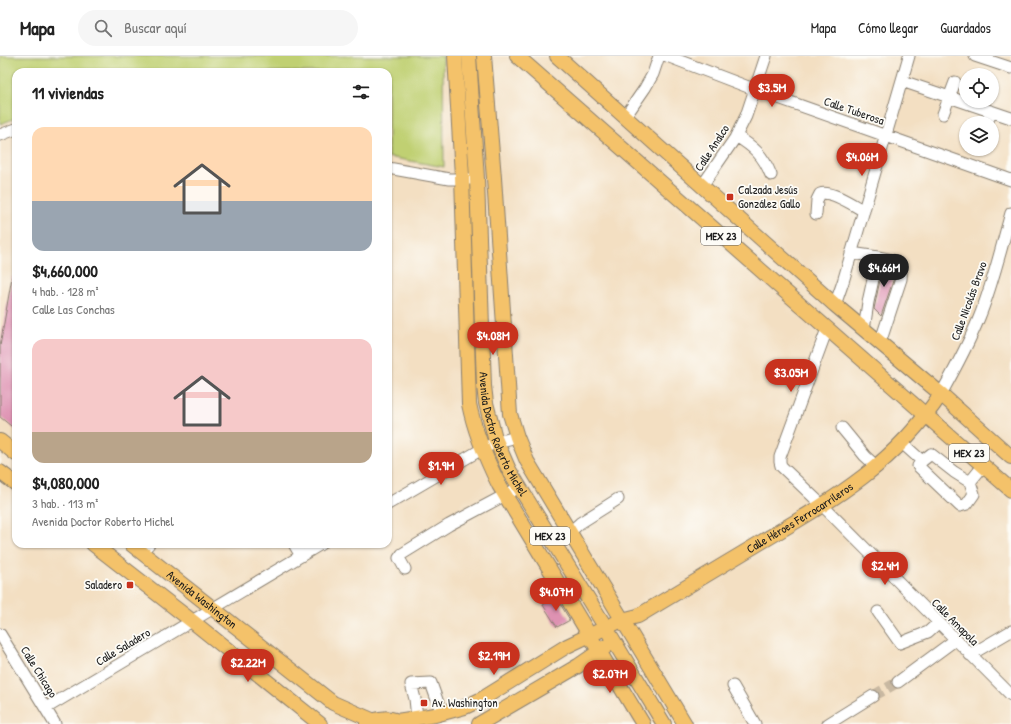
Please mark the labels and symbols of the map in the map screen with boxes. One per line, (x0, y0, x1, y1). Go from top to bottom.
pin: $3.5M (744, 74, 800, 108)
street label: Calle Tuberosa (822, 92, 887, 129)
street label: Calle Analco (690, 121, 733, 174)
pin: $4.06M (829, 143, 895, 177)
place label: Calzada Jesús González Gallo (738, 181, 800, 212)
marker: Calzada Jesús González Gallo (725, 192, 735, 202)
road number: MEX 23 (701, 227, 741, 245)
pin: $4.66M (851, 254, 917, 288)
street label: Calle Nicolás Bravo (946, 259, 991, 343)
pin: $4.08M (460, 322, 526, 356)
pin: $3.05M (758, 359, 824, 393)
street label: Avenida Doctor Roberto Michel (476, 372, 532, 500)
road number: MEX 23 (949, 444, 989, 462)
pin: $1.9M (413, 452, 469, 486)
street label: Calle Héroes Ferrocarrileros (743, 478, 857, 557)
road number: MEX 23 (530, 527, 570, 545)
pin: $2.4M (857, 552, 913, 586)
street label: Avenida Washington (163, 566, 241, 632)
place label: Saladero (85, 576, 122, 593)
pin: $4.07M (523, 578, 589, 612)
marker: Saladero (125, 580, 135, 590)
street label: Calle Amapola (928, 594, 983, 649)
street label: Calle Saladero (92, 623, 153, 670)
pin: $2.19M (461, 642, 527, 676)
street label: Calle Chicago (17, 643, 62, 701)
pin: $2.22M (215, 649, 281, 683)
pin: $2.07M (577, 660, 643, 694)
place label: Av. Washington (432, 694, 498, 711)
marker: Av. Washington (419, 698, 429, 708)

